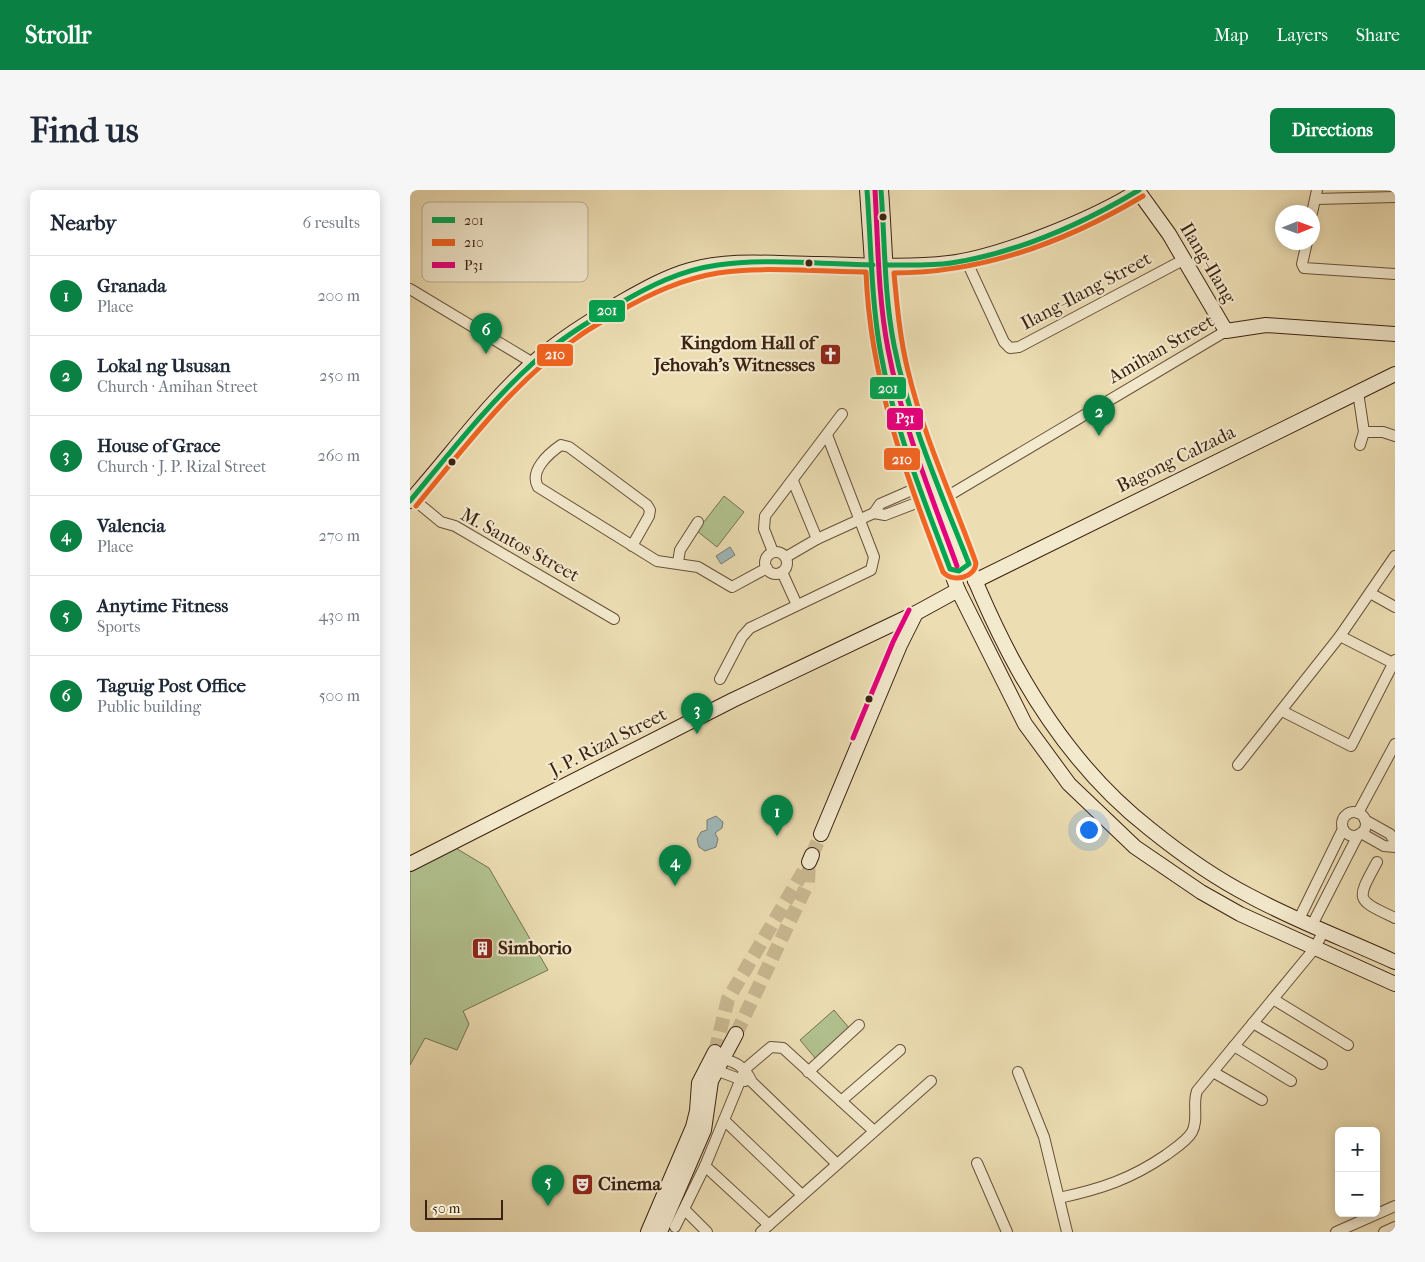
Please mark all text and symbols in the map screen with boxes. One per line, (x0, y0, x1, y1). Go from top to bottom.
text: Strollr (25, 21, 92, 49)
text: Map (1214, 25, 1248, 46)
text: Layers (1276, 25, 1328, 46)
text: Share (1356, 25, 1400, 46)
button: Directions (1270, 108, 1395, 153)
text: Find us (30, 110, 139, 151)
legend (422, 202, 588, 282)
north arrow (1275, 205, 1320, 250)
text: Nearby (50, 211, 116, 235)
text: 201 (464, 212, 484, 229)
unlabelled marker (878, 212, 888, 222)
text: 6 results (302, 213, 360, 232)
street label: Ilang-Ilang (1175, 219, 1241, 308)
text: 210 (464, 234, 484, 251)
street label: Ilang-Ilang Street (1017, 247, 1155, 335)
text: P31 (464, 257, 483, 274)
unlabelled marker (804, 258, 814, 268)
text: Granada (97, 275, 166, 297)
text: 1 (63, 286, 69, 305)
text: 200 m (317, 286, 360, 305)
text: Place (97, 297, 133, 316)
line badge: 201 (588, 299, 626, 323)
text: 201 (597, 302, 617, 319)
street label: Amihan Street (1103, 310, 1218, 389)
pin: 6 (470, 313, 502, 354)
place label: Kingdom Hall of Jehovah's Witnesses (652, 332, 820, 376)
church icon: Kingdom Hall of Jehovah's Witnesses (819, 342, 843, 366)
line badge: 210 (536, 343, 574, 367)
text: 210 (545, 346, 565, 363)
text: Lokal ng Ususan (97, 355, 231, 377)
text: 2 (62, 366, 70, 385)
text: 250 m (319, 366, 360, 385)
line badge: 201 (869, 376, 907, 400)
text: Church · Amihan Street (97, 377, 258, 396)
text: 201 (878, 380, 898, 397)
pin: 2 (1083, 395, 1115, 436)
line badge: P31 (886, 407, 924, 431)
text: P31 (895, 410, 915, 427)
street label: Bagong Calzada (1113, 421, 1239, 497)
text: House of Grace (97, 435, 220, 457)
text: 3 (63, 446, 69, 465)
text: 260 m (318, 446, 360, 465)
line badge: 210 (883, 447, 921, 471)
text: 210 (892, 451, 912, 468)
text: Church · J. P. Rizal Street (97, 457, 267, 476)
unlabelled marker (447, 457, 457, 467)
street label: M. Santos Street (457, 503, 583, 587)
text: Valencia (97, 515, 165, 537)
text: 4 (61, 526, 71, 545)
text: 270 m (319, 526, 360, 545)
text: Place (97, 537, 133, 556)
text: Anytime Fitness (97, 595, 228, 617)
text: 5 (63, 606, 69, 625)
text: 430 m (318, 606, 360, 625)
text: Sports (97, 617, 140, 636)
text: Taguig Post Office (97, 675, 246, 697)
text: 6 (62, 686, 70, 705)
text: 500 m (319, 686, 360, 705)
pin: 3 (681, 693, 713, 734)
unlabelled marker (864, 694, 874, 704)
text: Public building (97, 697, 201, 716)
street label: J. P. Rizal Street (544, 703, 670, 782)
pin: 1 (761, 795, 793, 836)
your location (1076, 817, 1102, 843)
pin: 4 (659, 845, 691, 886)
building icon: Simborio (470, 936, 494, 960)
place label: Simborio (498, 937, 572, 959)
map controls (1335, 1127, 1380, 1217)
button: + (1335, 1127, 1380, 1172)
pin: 5 (532, 1165, 564, 1206)
theatre icon: Cinema (570, 1172, 594, 1196)
button: − (1335, 1172, 1380, 1217)
place label: Cinema (598, 1173, 662, 1195)
scale bar (425, 1197, 502, 1220)
text: 50 m (432, 1200, 460, 1217)

